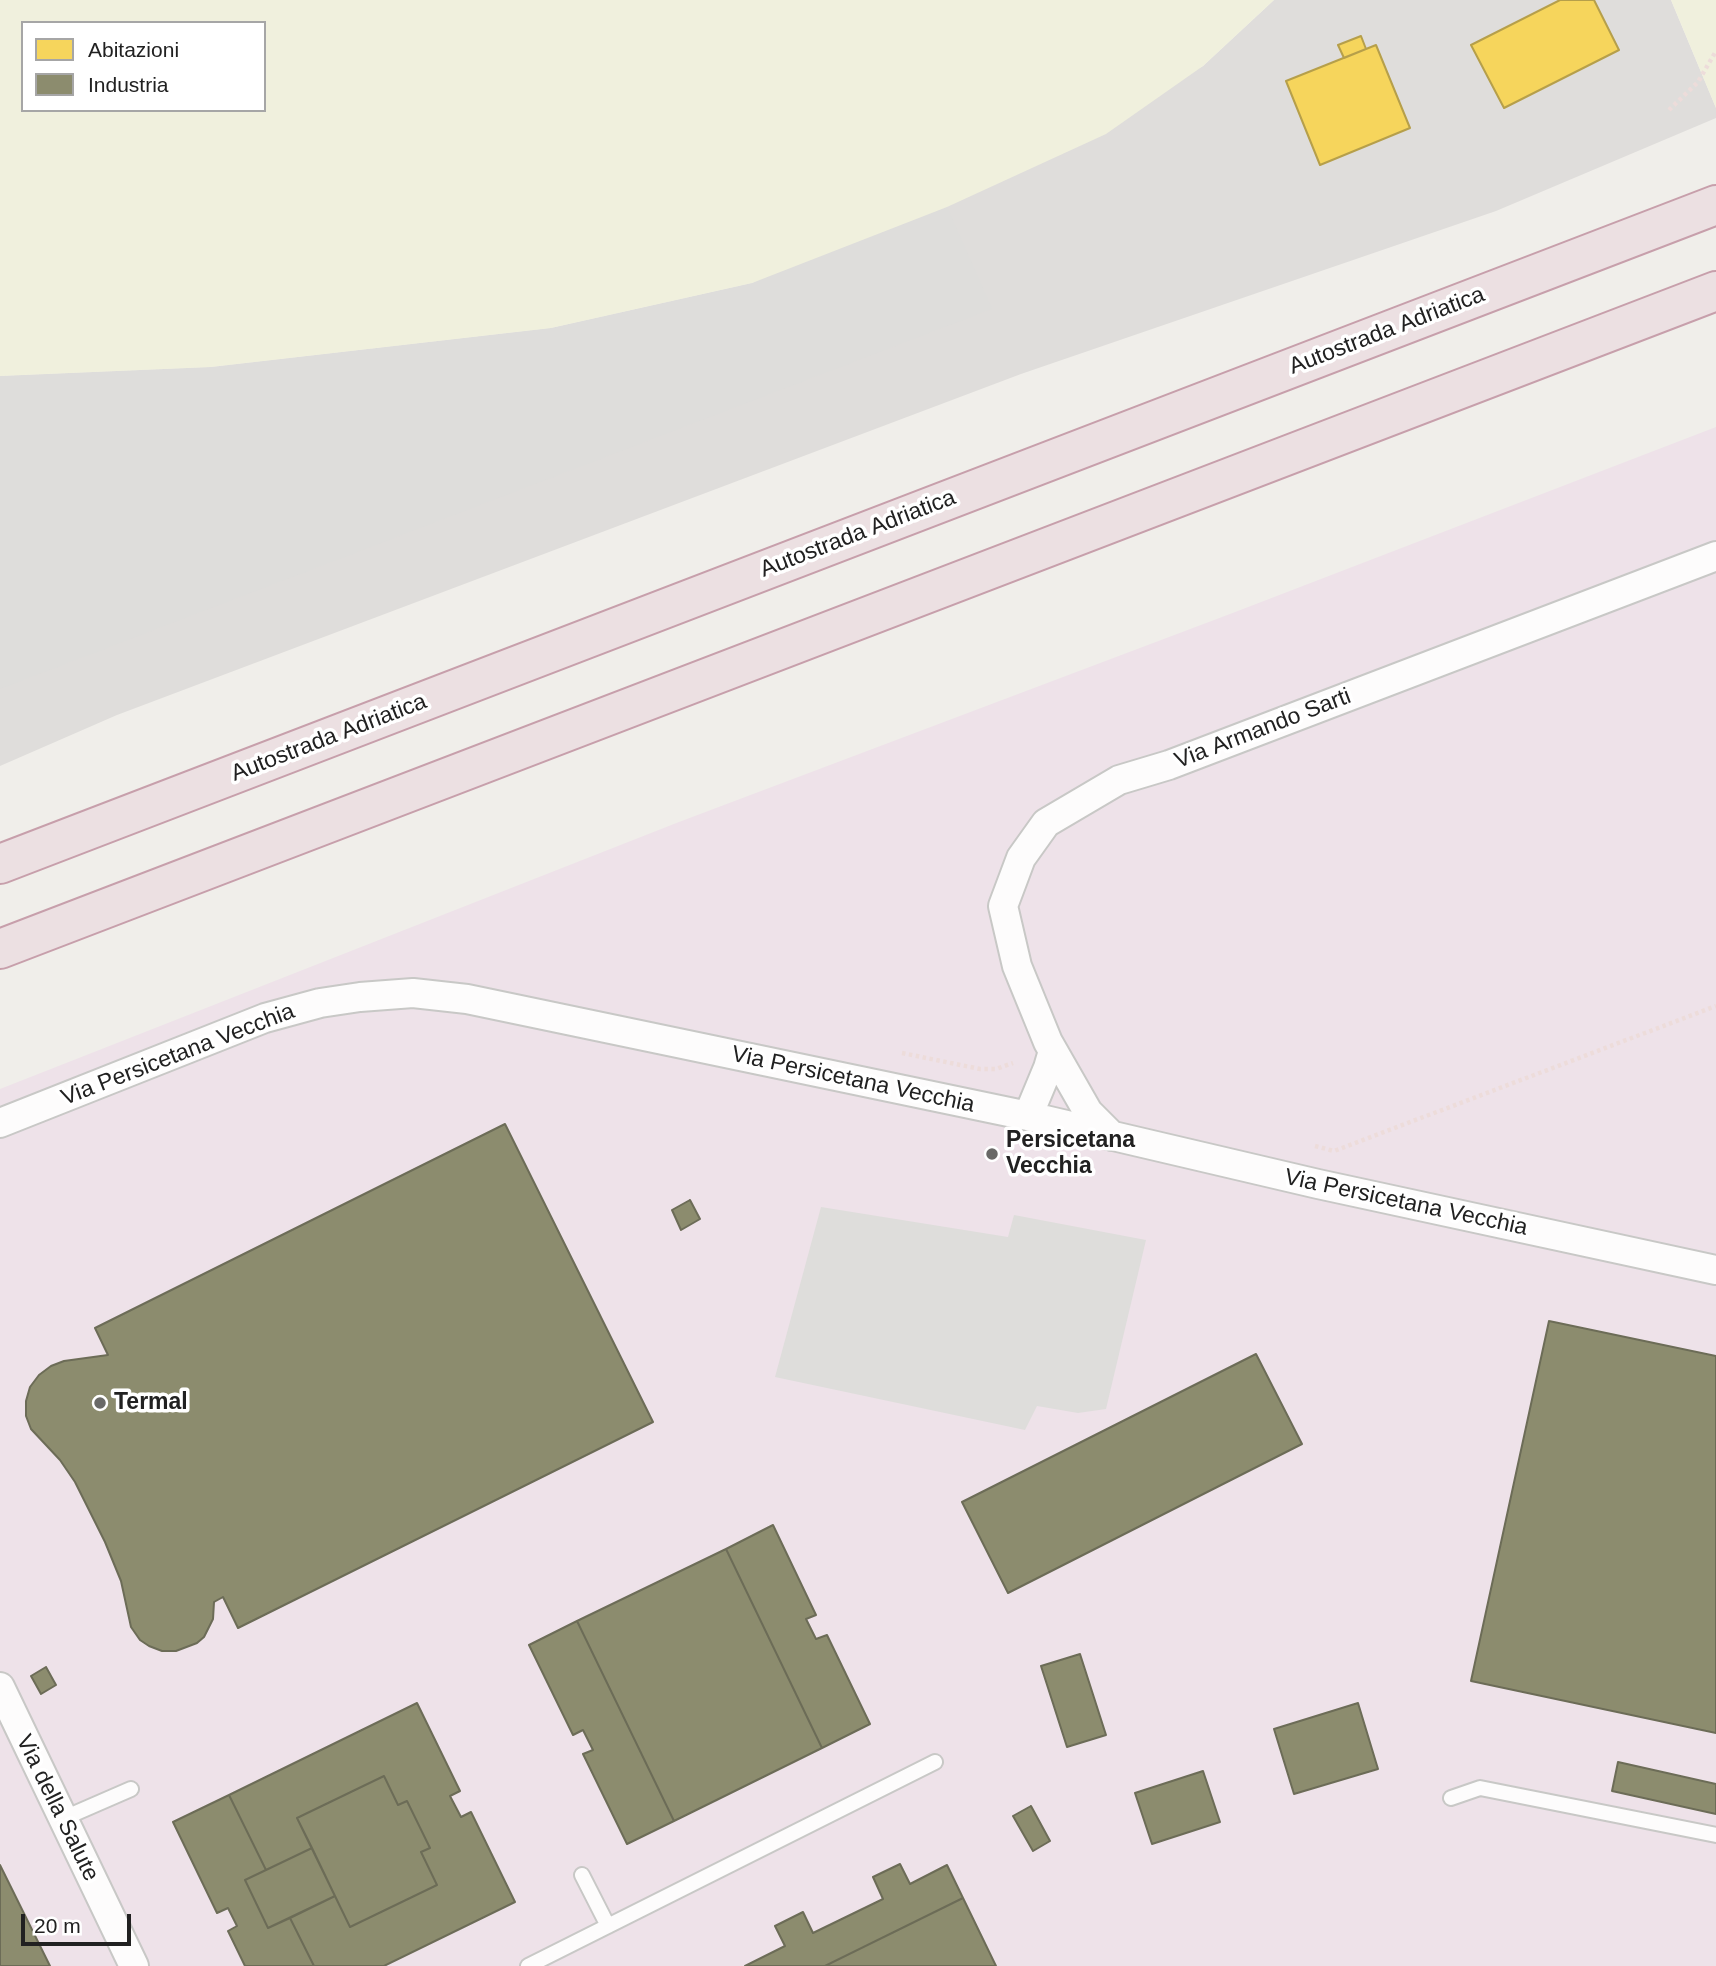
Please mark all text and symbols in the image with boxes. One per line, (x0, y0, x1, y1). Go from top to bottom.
legend (21, 21, 266, 112)
text: Abitazioni (88, 38, 179, 61)
text: Industria (88, 73, 169, 96)
street label: Autostrada Adriatica (1285, 281, 1489, 381)
street label: Autostrada Adriatica (756, 484, 960, 584)
street label: Via Armando Sarti (1171, 683, 1355, 775)
street label: Autostrada Adriatica (227, 688, 431, 788)
street label: Via Persicetana Vecchia (57, 998, 299, 1112)
street label: Via Persicetana Vecchia (729, 1041, 977, 1119)
place label: Persicetana Vecchia (1006, 1127, 1135, 1181)
marker: Persicetana Vecchia (984, 1146, 1000, 1162)
street label: Via Persicetana Vecchia (1282, 1164, 1530, 1242)
place label: Termal (114, 1389, 188, 1417)
marker: Termal (92, 1395, 108, 1411)
street label: Via della Salute (10, 1730, 104, 1886)
scale bar (24, 1899, 135, 1943)
text: 20 m (34, 1914, 81, 1937)

